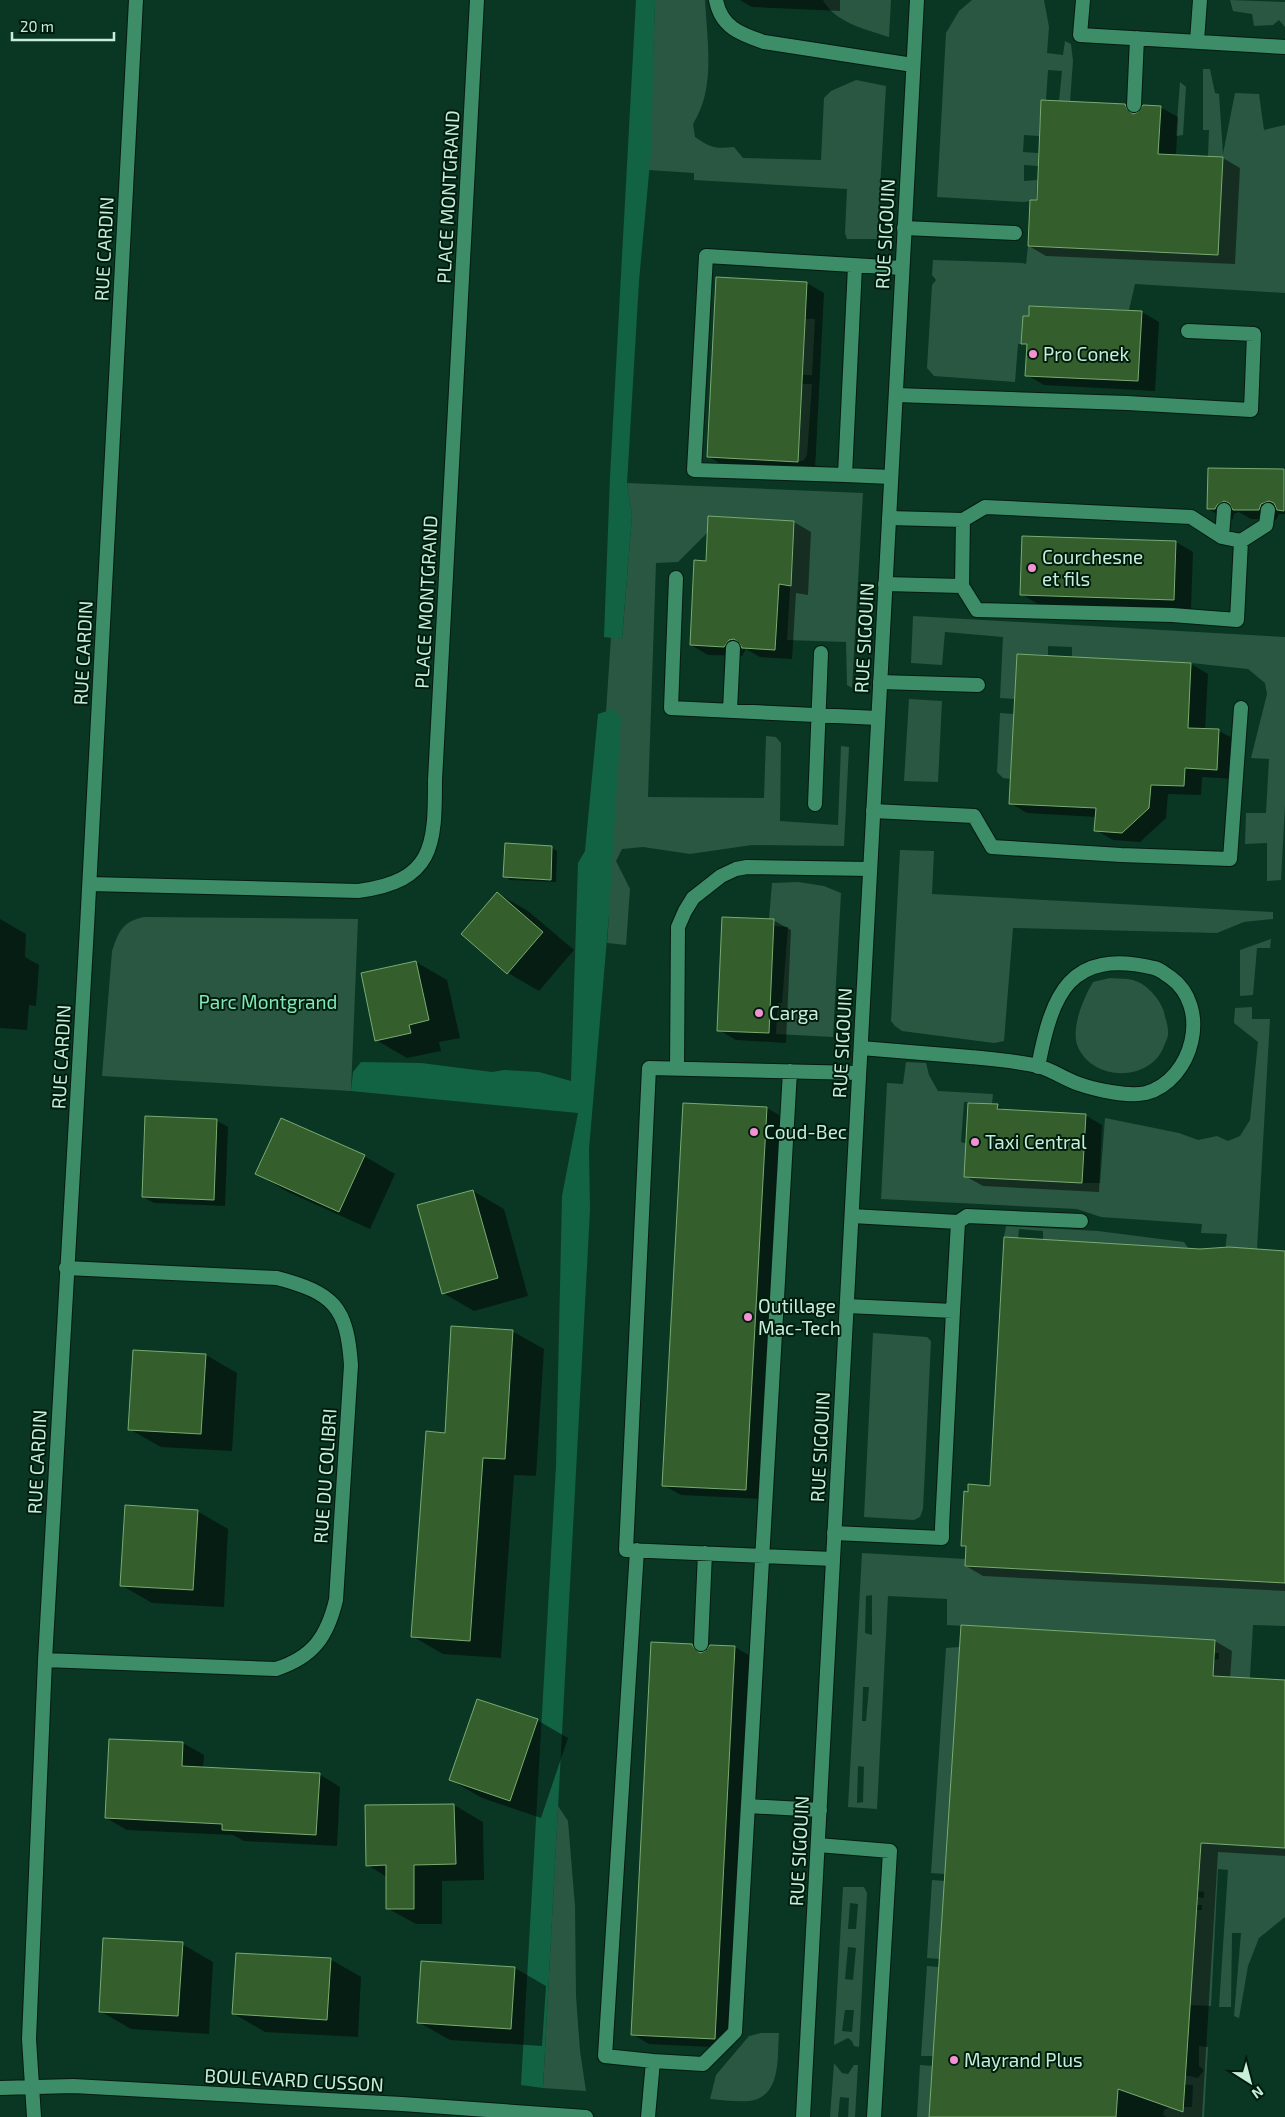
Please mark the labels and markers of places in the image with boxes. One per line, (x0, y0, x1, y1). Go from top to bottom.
place label: Pro Conek (1043, 342, 1129, 365)
marker: Pro Conek (1027, 348, 1039, 360)
place label: Courchesne et fils (1042, 545, 1143, 590)
marker: Courchesne et fils (1026, 562, 1038, 574)
place label: Carga (769, 1001, 819, 1024)
marker: Carga (753, 1007, 765, 1019)
place label: Coud-Bec (764, 1120, 847, 1143)
marker: Coud-Bec (748, 1126, 760, 1138)
place label: Taxi Central (985, 1130, 1087, 1153)
marker: Taxi Central (969, 1136, 981, 1148)
place label: Outillage Mac-Tech (758, 1294, 841, 1339)
marker: Outillage Mac-Tech (742, 1311, 754, 1323)
place label: Mayrand Plus (964, 2048, 1083, 2071)
marker: Mayrand Plus (948, 2054, 960, 2066)

